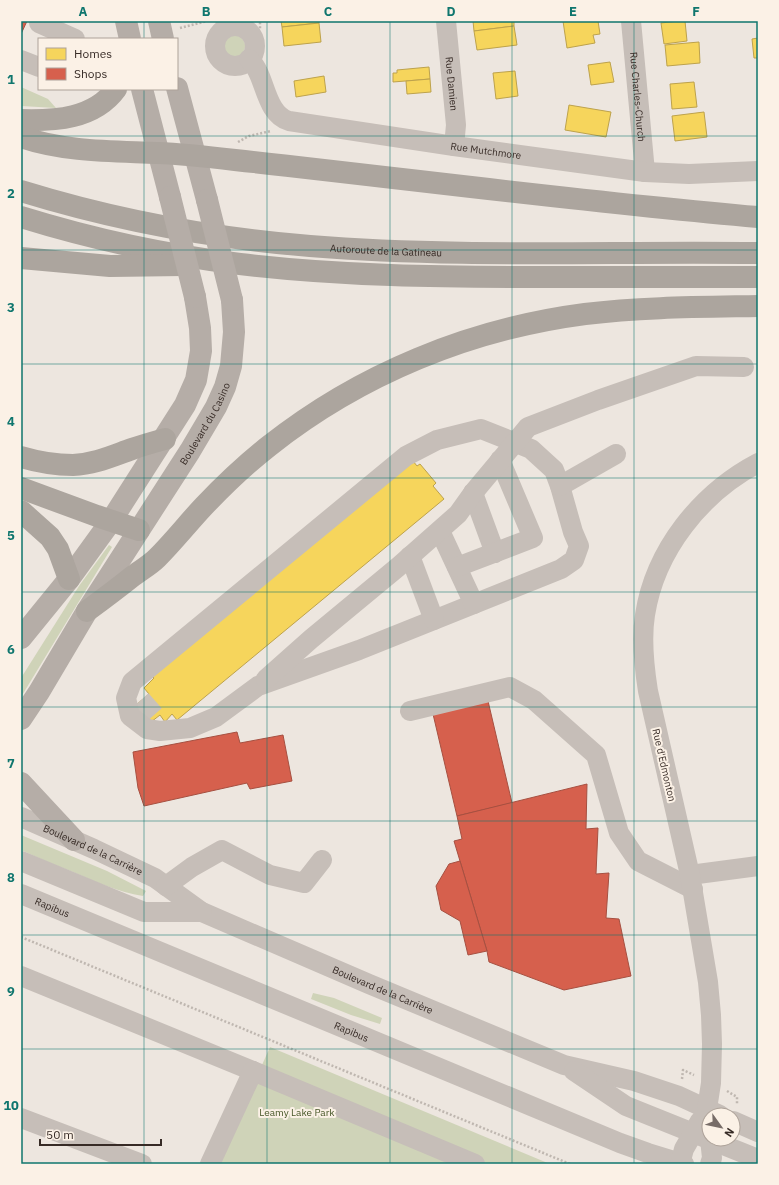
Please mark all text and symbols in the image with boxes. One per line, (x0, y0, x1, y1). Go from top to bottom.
text: A (79, 3, 88, 20)
text: B (202, 3, 211, 20)
text: C (324, 3, 333, 20)
text: D (446, 3, 456, 20)
text: E (569, 3, 577, 20)
text: F (692, 3, 700, 20)
legend (38, 38, 178, 90)
text: Homes (74, 46, 112, 61)
street label: Rue Charles-Church (627, 51, 649, 142)
street label: Rue Damien (443, 56, 461, 111)
text: Shops (74, 66, 107, 81)
text: 1 (7, 71, 15, 88)
street label: Rue Mutchmore (450, 139, 523, 162)
text: 2 (7, 185, 15, 202)
street label: Autoroute de la Gatineau (330, 241, 442, 259)
text: 3 (7, 299, 15, 316)
street label: Boulevard du Casino (176, 381, 232, 467)
text: 4 (7, 413, 15, 430)
text: 5 (7, 527, 15, 544)
text: 6 (7, 641, 15, 658)
street label: Rue d'Edmonton (649, 727, 679, 803)
text: 7 (7, 755, 15, 772)
street label: Boulevard de la Carrière (41, 821, 145, 878)
text: 8 (7, 869, 15, 886)
street label: Rapibus (33, 894, 72, 920)
street label: Boulevard de la Carrière (330, 963, 436, 1017)
text: 9 (7, 983, 15, 1000)
street label: Rapibus (332, 1018, 371, 1044)
text: 10 (3, 1097, 19, 1114)
park label: Leamy Lake Park (259, 1106, 335, 1119)
north arrow (701, 1107, 741, 1147)
scale bar (40, 1121, 161, 1147)
text: N (721, 1125, 737, 1140)
text: 50 m (46, 1127, 74, 1142)

